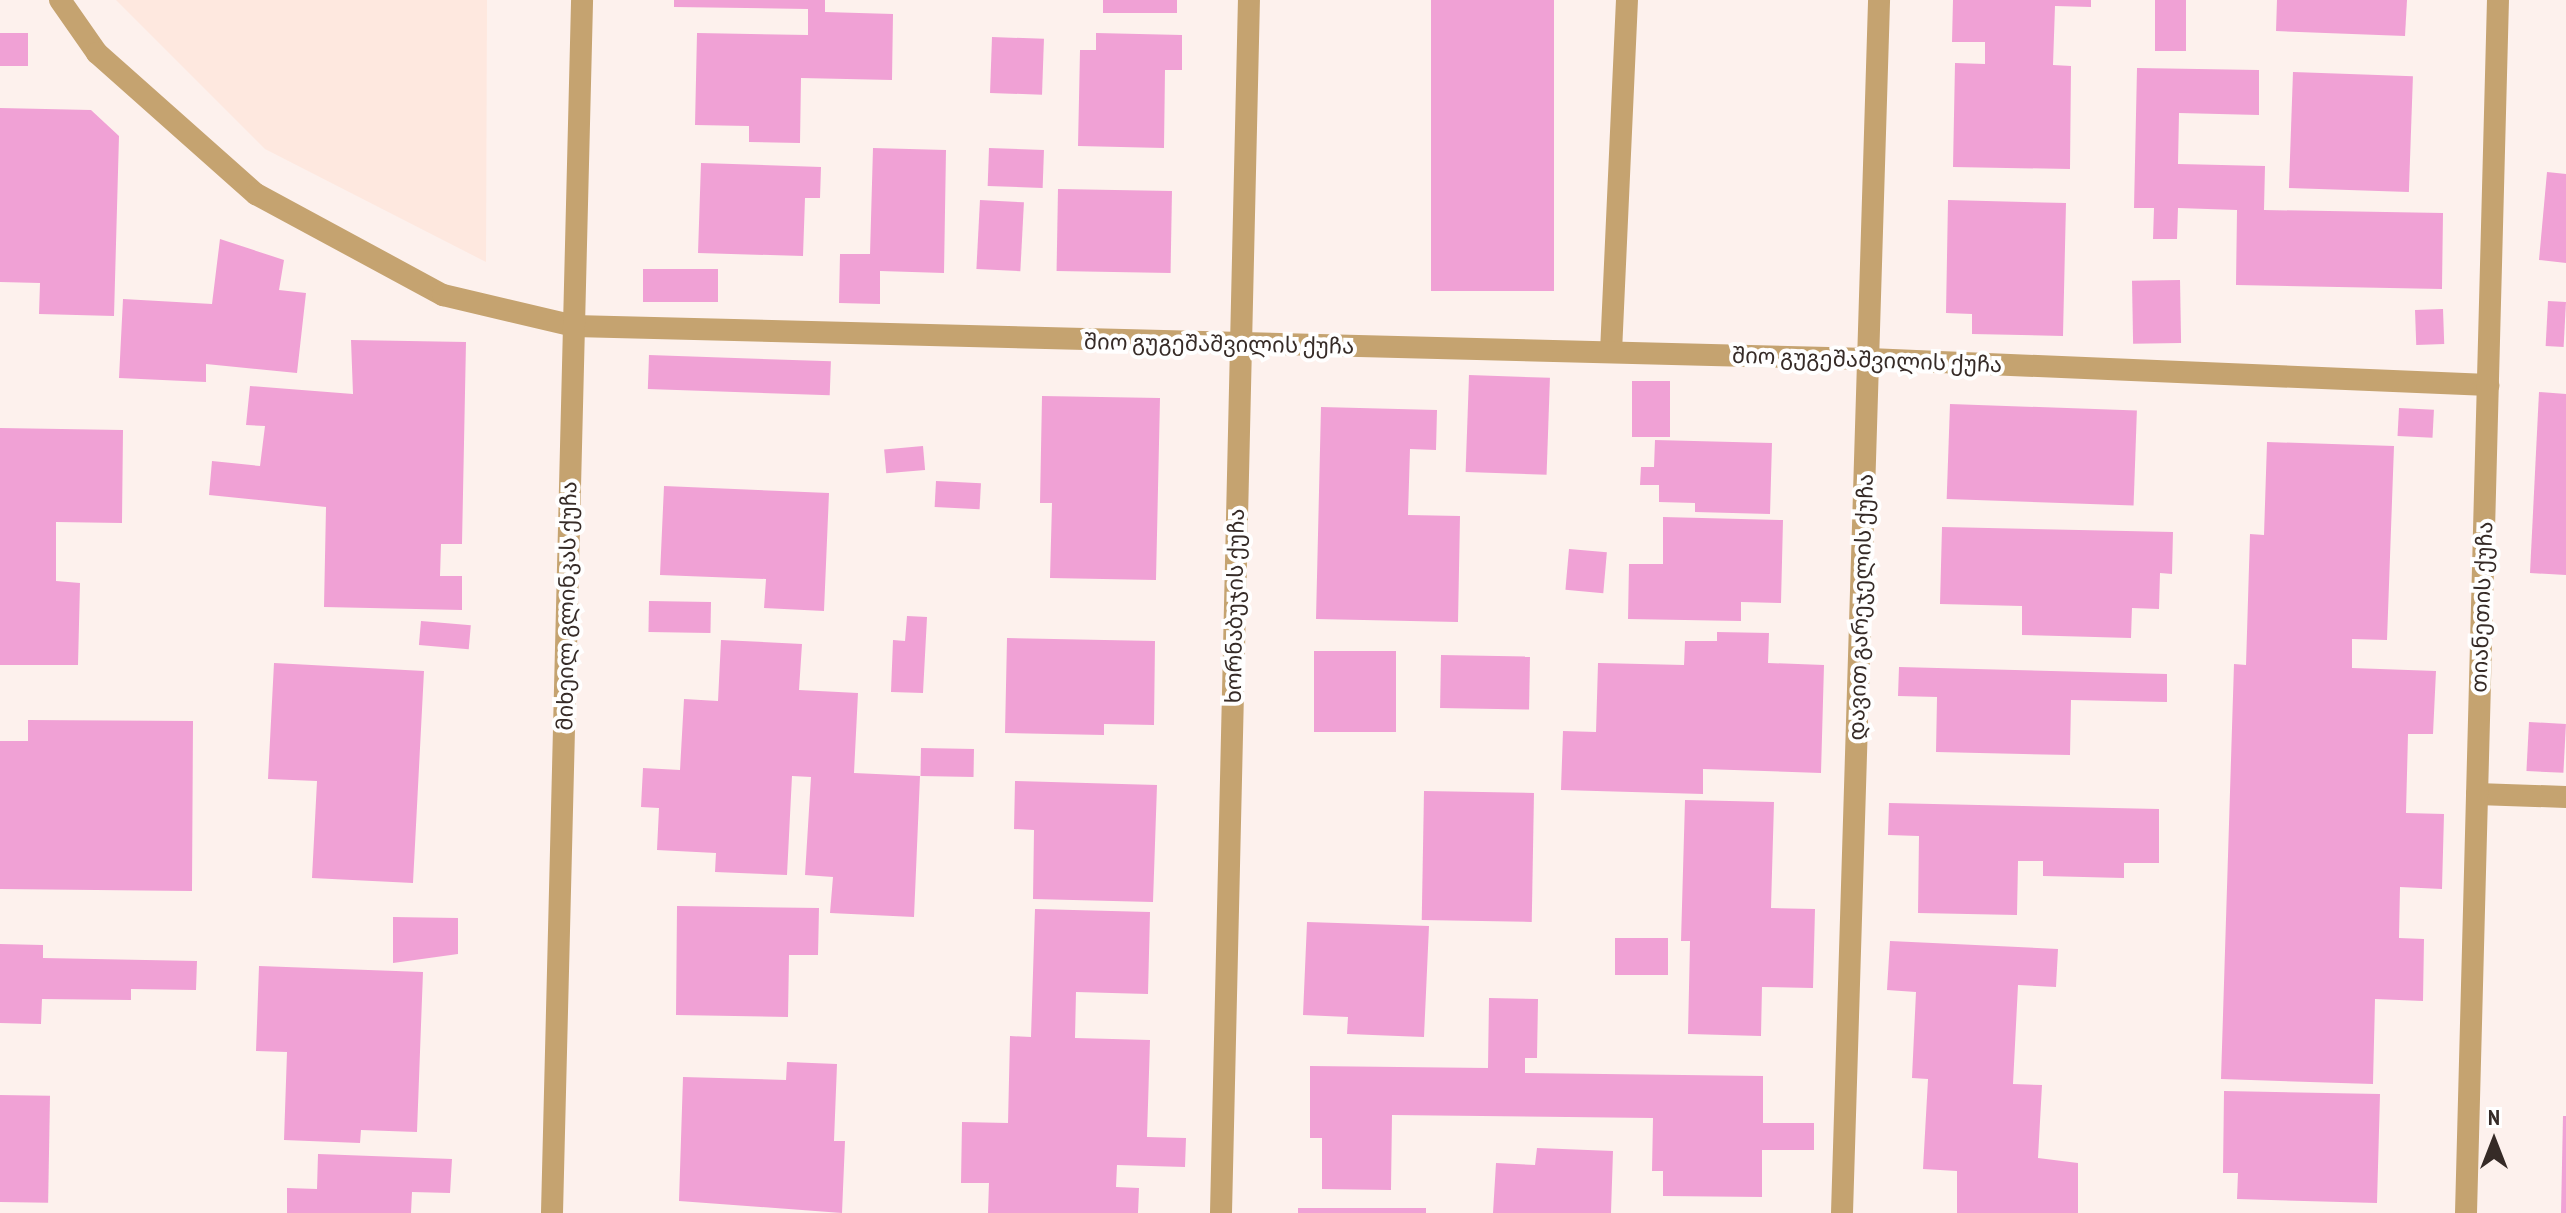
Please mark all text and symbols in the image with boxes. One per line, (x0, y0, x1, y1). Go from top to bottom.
street label: შიო გუგეშაშვილის ქუჩა (1084, 328, 1354, 360)
street label: შიო გუგეშაშვილის ქუჩა (1731, 342, 2003, 378)
street label: დავით გარეჯელის ქუჩა (1843, 473, 1879, 741)
street label: მიხეილ გლინკას ქუჩა (552, 481, 582, 731)
street label: ხორნაბუჯის ქუჩა (1220, 508, 1250, 704)
street label: თიანეთის ქუჩა (2466, 521, 2498, 693)
north arrow (2454, 1101, 2534, 1181)
text: N (2488, 1103, 2500, 1131)

